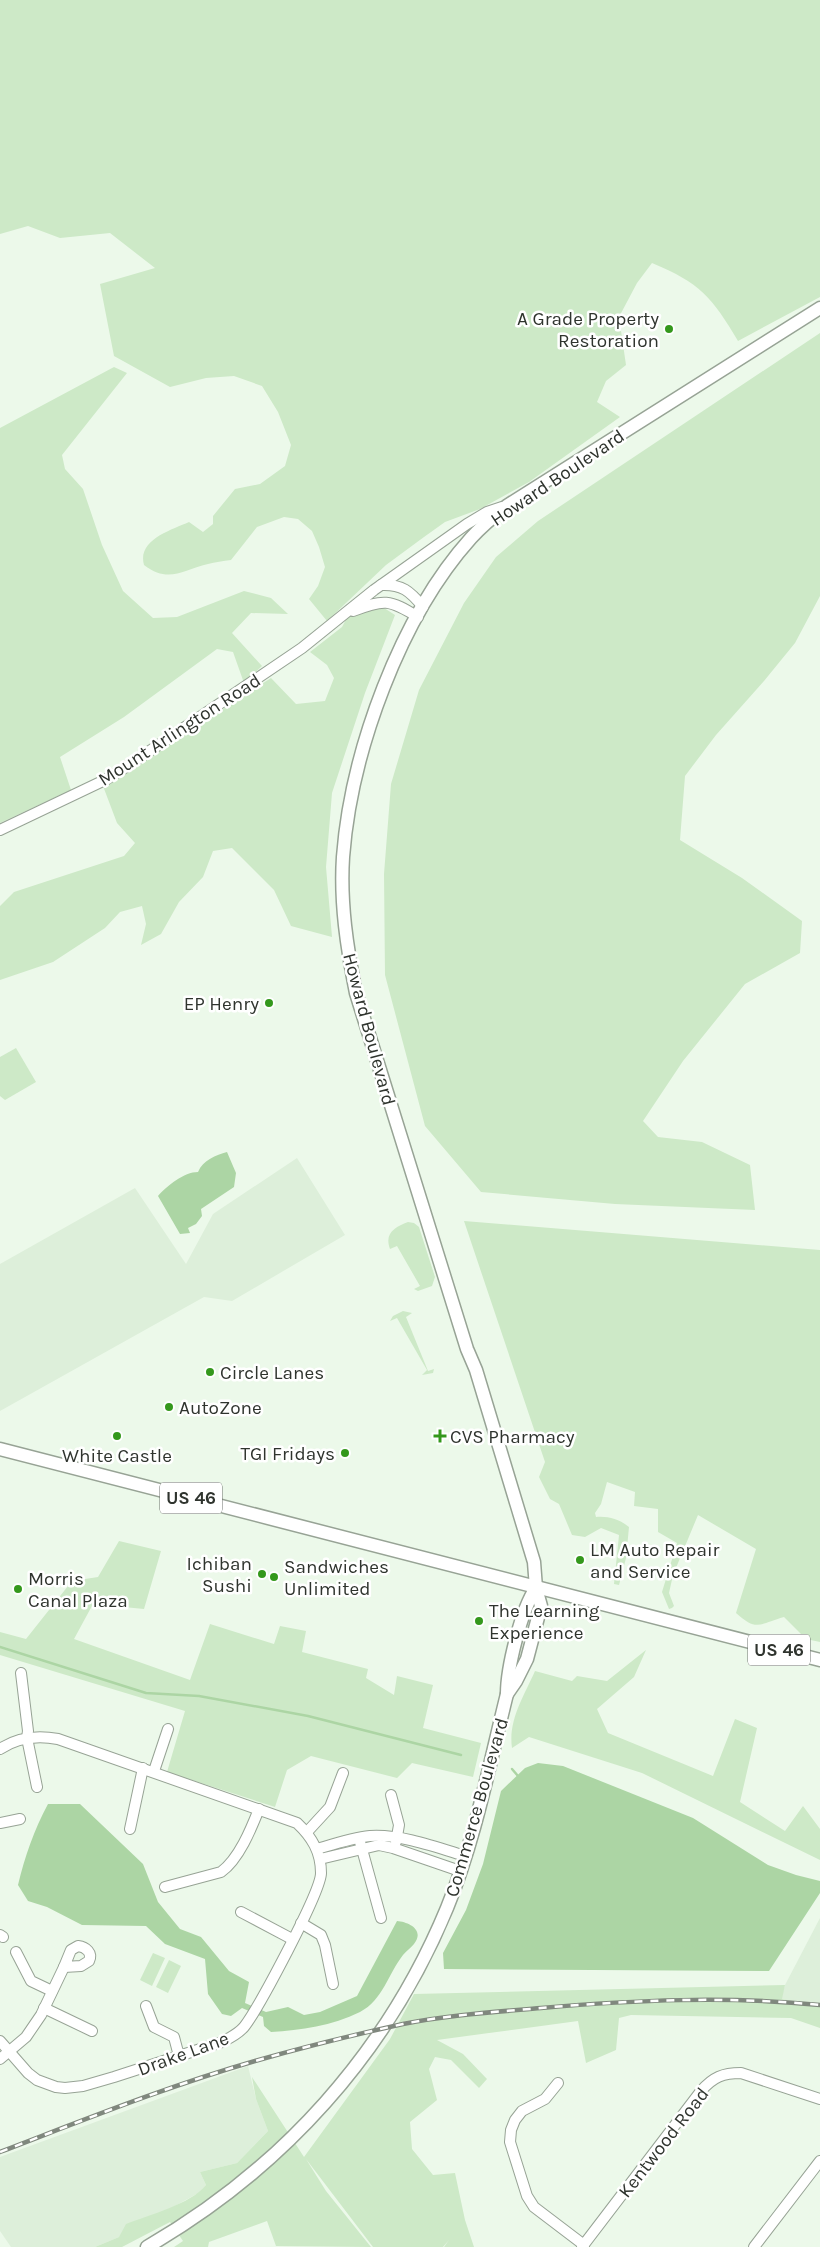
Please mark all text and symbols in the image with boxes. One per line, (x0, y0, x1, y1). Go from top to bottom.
place label: A Grade Property Restoration (517, 308, 659, 352)
marker: A Grade Property Restoration (663, 323, 675, 335)
street label: Howard Boulevard (486, 425, 629, 531)
street label: Mount Arlington Road (94, 669, 265, 791)
street label: Howard Boulevard (338, 951, 400, 1108)
place label: EP Henry (184, 993, 259, 1015)
marker: EP Henry (263, 997, 275, 1009)
place label: Circle Lanes (220, 1362, 324, 1384)
marker: Circle Lanes (204, 1366, 216, 1378)
place label: AutoZone (179, 1397, 262, 1419)
marker: AutoZone (163, 1401, 175, 1413)
place label: CVS Pharmacy (450, 1426, 575, 1448)
marker: White Castle (111, 1430, 123, 1442)
marker: CVS Pharmacy (434, 1430, 446, 1442)
place label: TGI Fridays (240, 1443, 335, 1465)
place label: White Castle (62, 1445, 172, 1467)
marker: TGI Fridays (339, 1447, 351, 1459)
road number: US 46 (160, 1482, 222, 1514)
place label: LM Auto Repair and Service (590, 1539, 720, 1583)
place label: Ichiban Sushi (187, 1553, 252, 1597)
marker: LM Auto Repair and Service (574, 1554, 586, 1566)
place label: Sandwiches Unlimited (284, 1556, 389, 1600)
place label: Morris Canal Plaza (28, 1568, 128, 1612)
marker: Ichiban Sushi (256, 1568, 268, 1580)
marker: Sandwiches Unlimited (268, 1571, 280, 1583)
marker: Morris Canal Plaza (12, 1583, 24, 1595)
place label: The Learning Experience (489, 1600, 600, 1644)
marker: The Learning Experience (473, 1615, 485, 1627)
road number: US 46 (748, 1634, 810, 1666)
street label: Commerce Boulevard (441, 1715, 513, 1899)
street label: Drake Lane (135, 2027, 232, 2081)
street label: Kentwood Road (614, 2083, 714, 2202)

